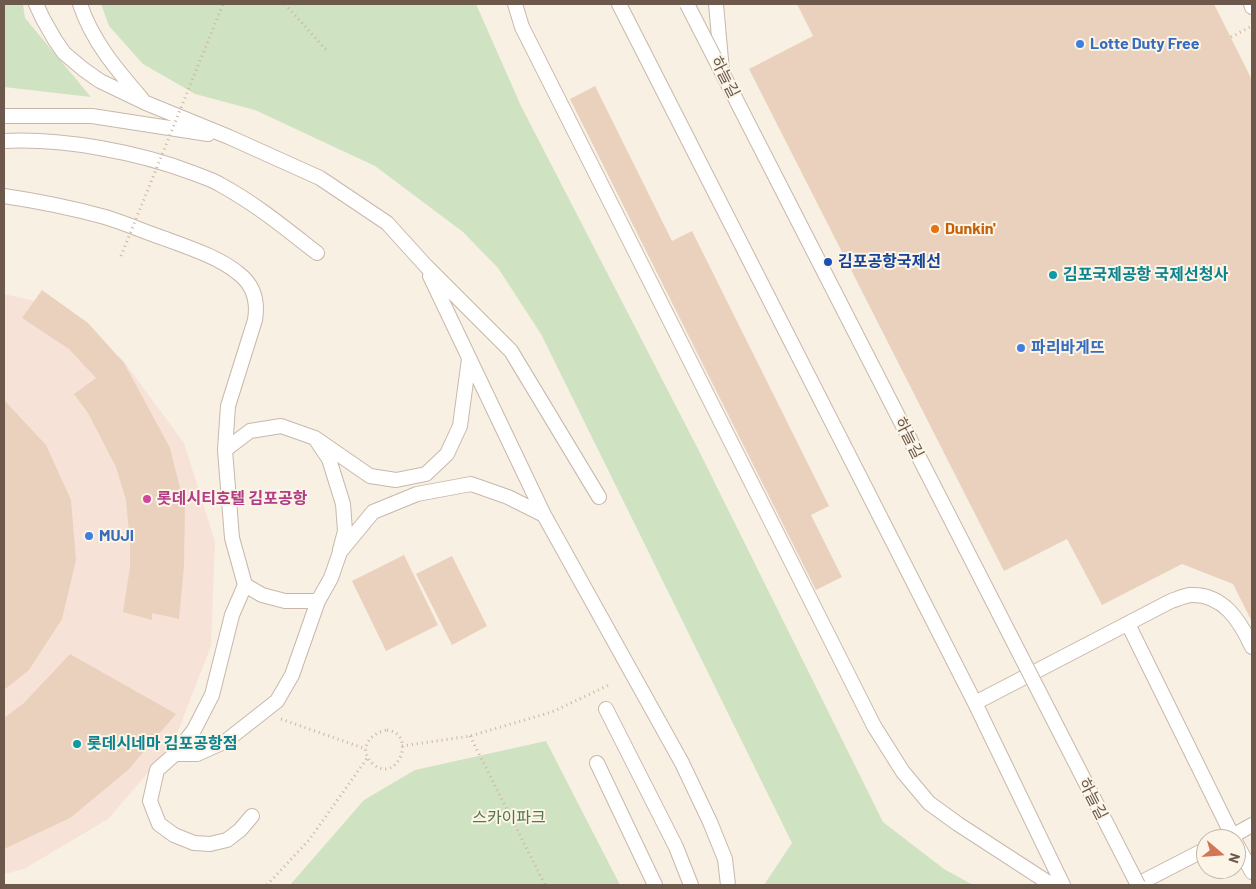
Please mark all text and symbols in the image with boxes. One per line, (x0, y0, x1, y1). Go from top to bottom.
place label: Lotte Duty Free (1090, 34, 1200, 54)
marker: Lotte Duty Free (1074, 38, 1086, 50)
street label: 하늘길 (706, 53, 744, 101)
place label: Dunkin' (945, 219, 996, 239)
marker: Dunkin' (929, 223, 941, 235)
place label: 김포공항국제선 (838, 252, 941, 272)
marker: 김포공항국제선 (822, 256, 834, 268)
place label: 김포국제공항 국제선청사 (1063, 265, 1228, 285)
marker: 김포국제공항 국제선청사 (1047, 269, 1059, 281)
place label: 파리바게뜨 (1031, 338, 1105, 358)
marker: 파리바게뜨 (1015, 342, 1027, 354)
street label: 하늘길 (890, 414, 928, 462)
place label: 롯데시티호텔 김포공항 (157, 489, 307, 509)
marker: 롯데시티호텔 김포공항 (141, 493, 153, 505)
place label: MUJI (99, 526, 134, 546)
marker: MUJI (83, 530, 95, 542)
place label: 롯데시네마 김포공항점 (87, 734, 237, 754)
marker: 롯데시네마 김포공항점 (71, 738, 83, 750)
street label: 하늘길 (1074, 775, 1112, 823)
park label: 스카이파크 (472, 808, 546, 828)
north arrow (1196, 829, 1246, 879)
text: N (1225, 851, 1244, 866)

